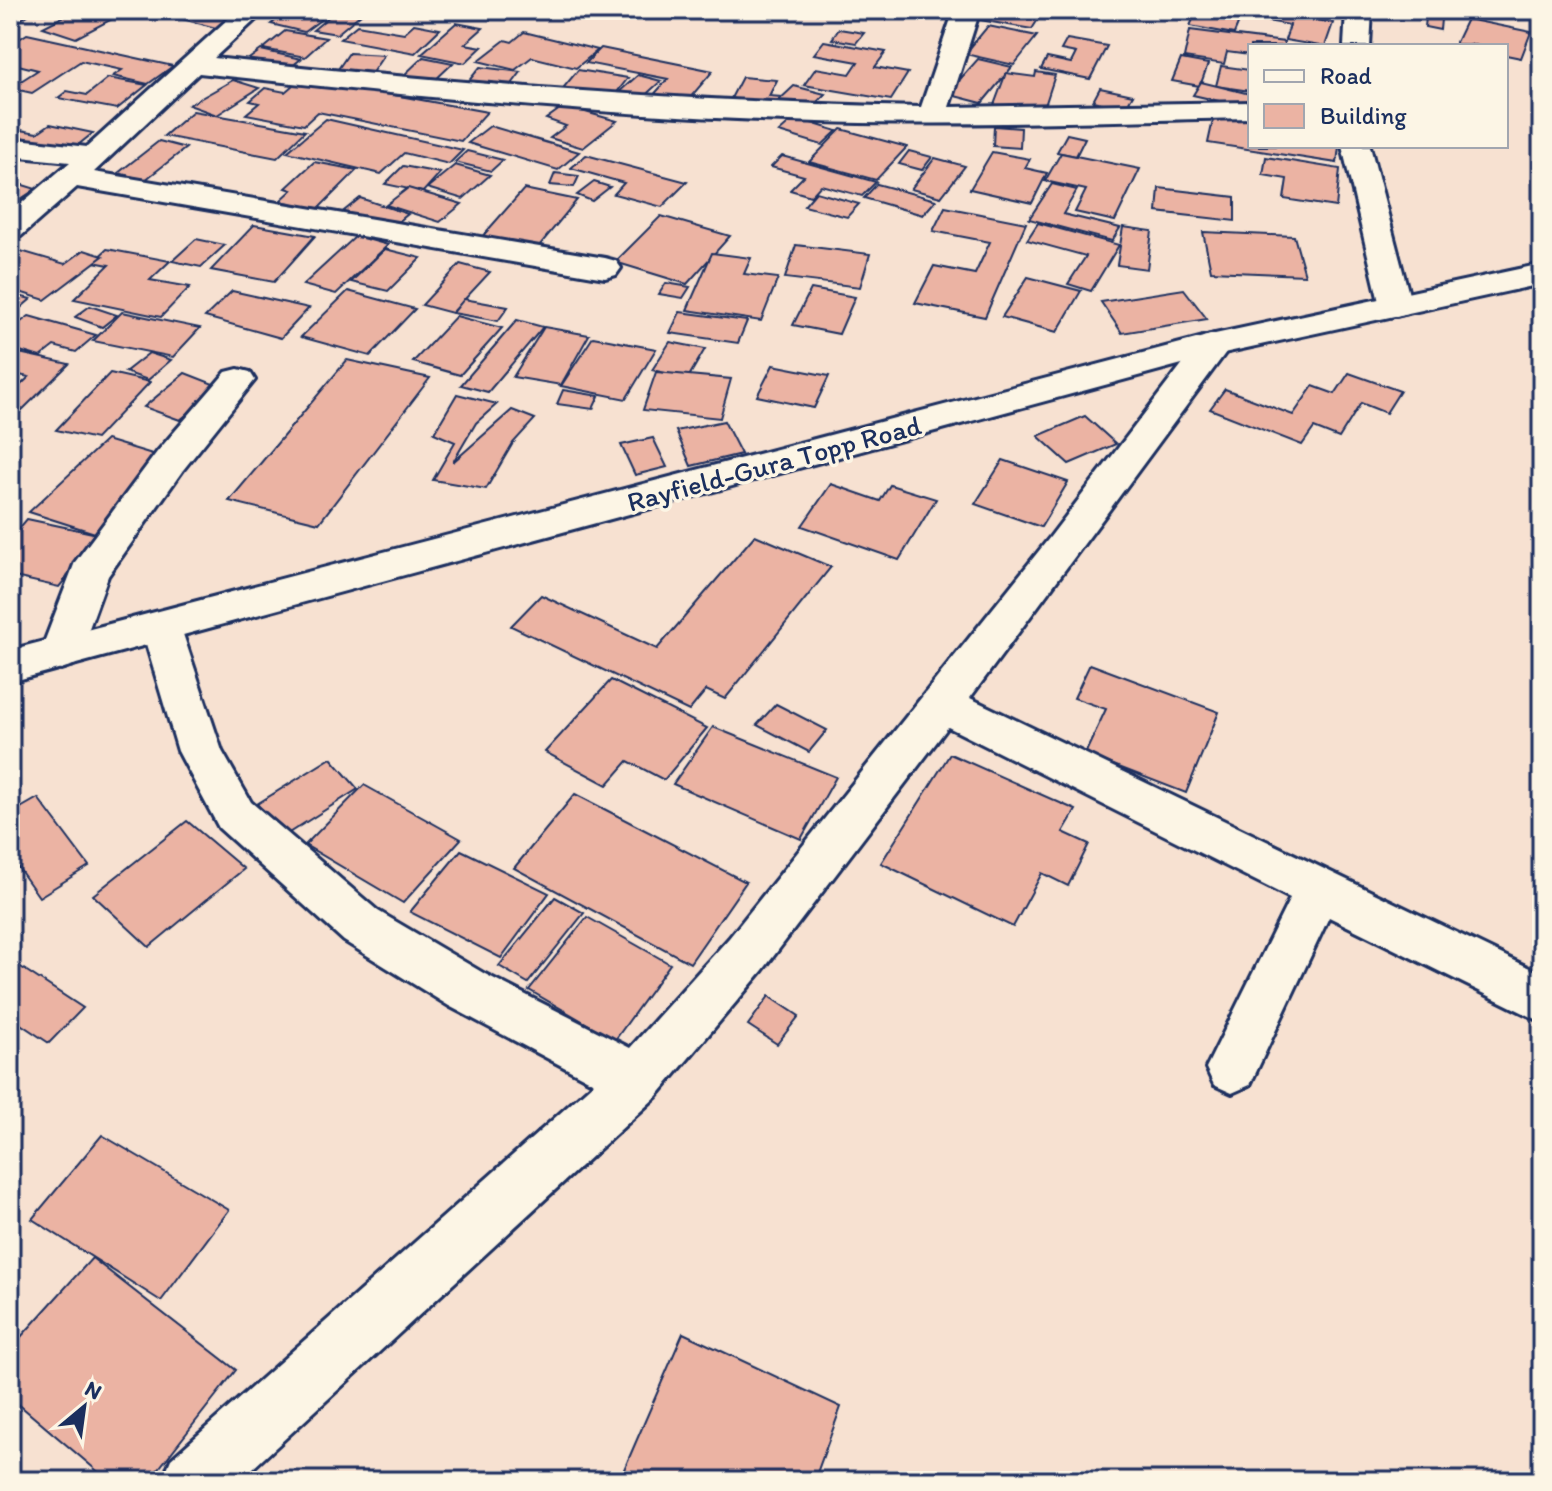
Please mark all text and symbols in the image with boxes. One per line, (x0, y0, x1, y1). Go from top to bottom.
legend (1248, 44, 1508, 148)
text: Road (1320, 61, 1372, 90)
text: Building (1320, 101, 1407, 130)
street label: Rayfield-Gura Topp Road (623, 407, 925, 519)
north arrow (44, 1367, 124, 1447)
text: N (80, 1375, 106, 1405)

